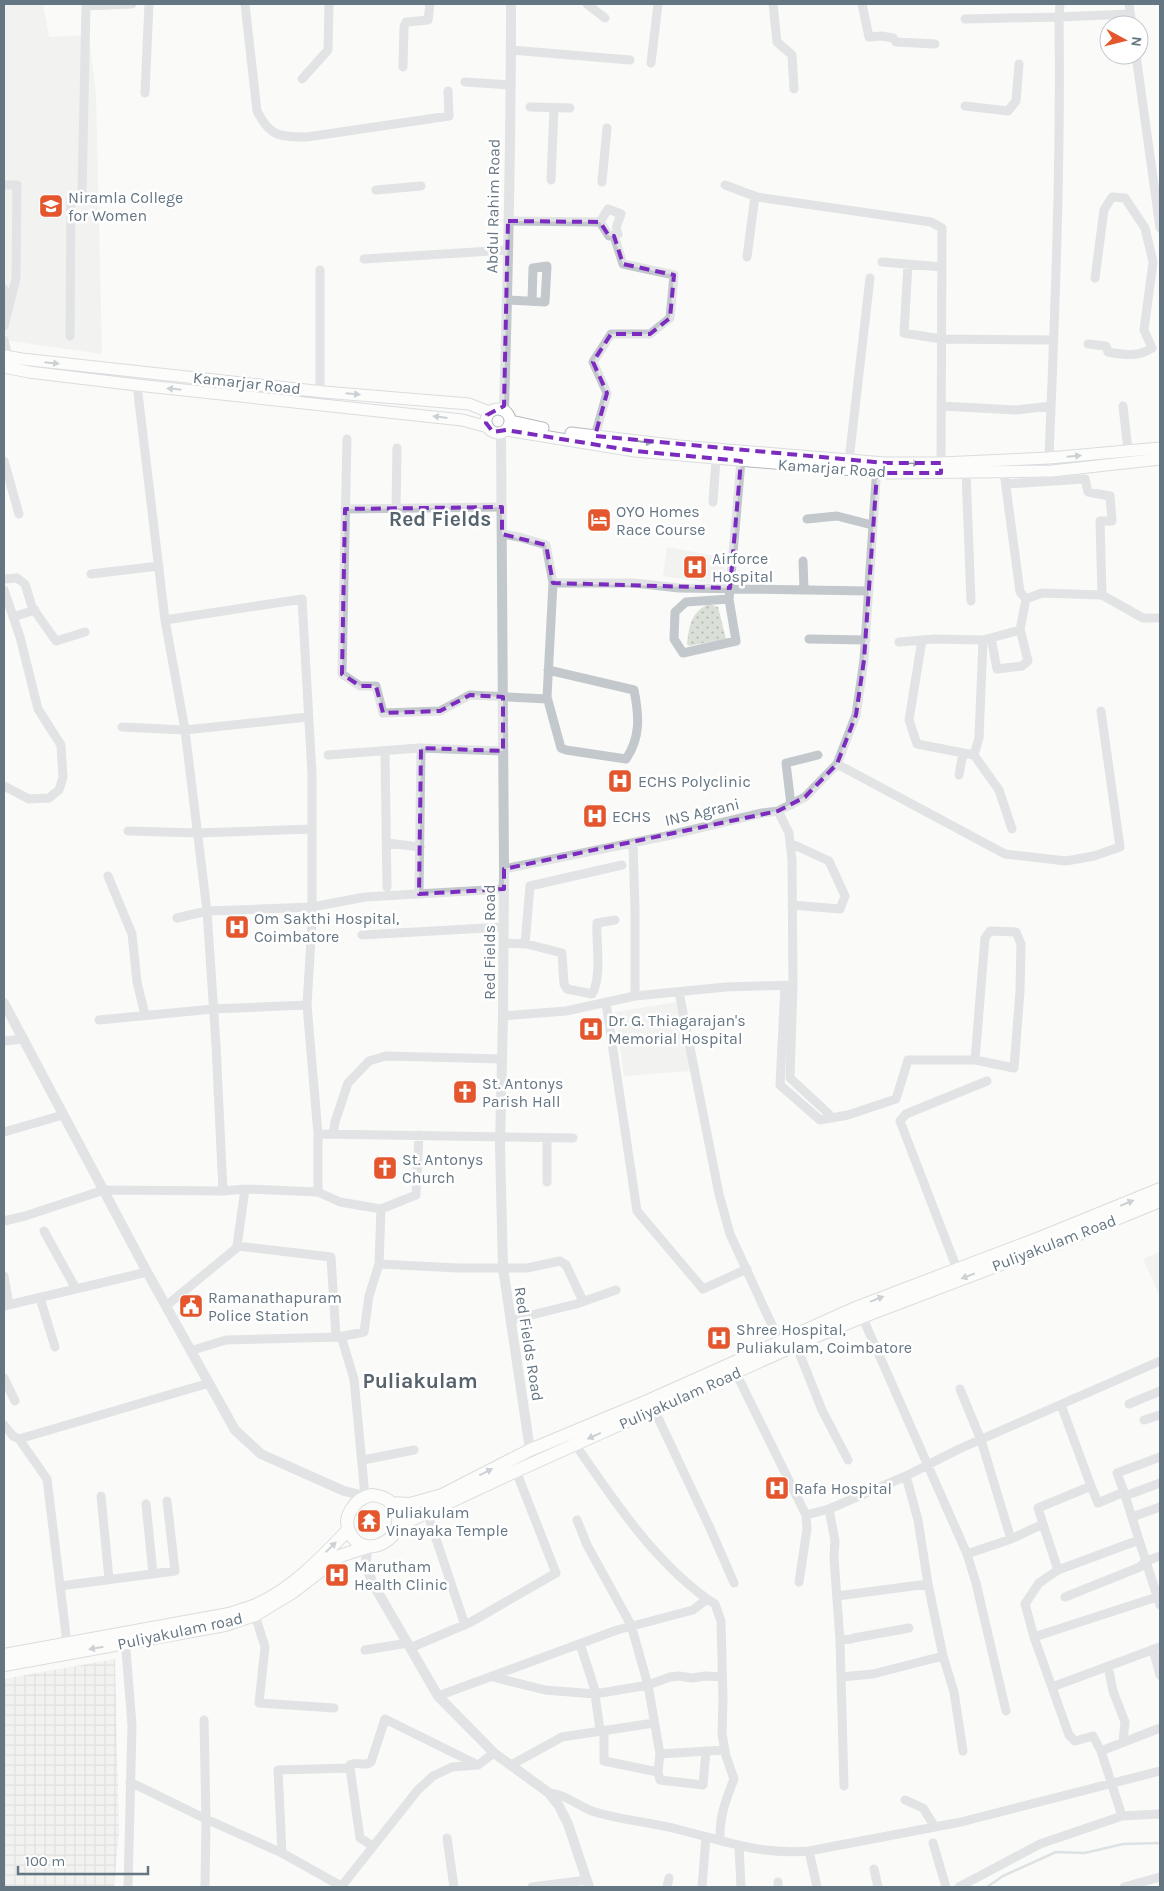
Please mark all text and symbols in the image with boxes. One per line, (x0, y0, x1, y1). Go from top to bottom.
north arrow (1099, 15, 1149, 65)
text: N (1127, 36, 1145, 48)
street label: Abdul Rahim Road (482, 138, 504, 274)
place label: Niramla College for Women (68, 188, 183, 225)
school or university icon: Niramla College for Women (38, 193, 64, 219)
one-way arrow (44, 359, 60, 367)
street label: Kamarjar Road (192, 368, 302, 398)
one-way arrow (166, 385, 182, 393)
one-way arrow (345, 390, 361, 398)
one-way arrow (432, 413, 448, 421)
one-way arrow (637, 438, 653, 446)
one-way arrow (1066, 451, 1082, 459)
street label: Kamarjar Road (777, 455, 887, 481)
one-way arrow (904, 459, 920, 467)
place label: OYO Homes Race Course (616, 502, 706, 539)
district label: Red Fields (389, 507, 491, 531)
hotel icon: OYO Homes Race Course (586, 507, 612, 533)
place label: Airforce Hospital (712, 549, 773, 586)
hospital icon: Airforce Hospital (682, 554, 708, 580)
hospital icon: ECHS Polyclinic (607, 768, 633, 794)
place label: ECHS Polyclinic (638, 772, 751, 791)
street label: INS Agrani (663, 794, 741, 830)
hospital icon: ECHS (582, 803, 608, 829)
place label: ECHS (612, 807, 651, 826)
street label: Red Fields Road (480, 884, 499, 1000)
place label: Om Sakthi Hospital, Coimbatore (254, 909, 399, 946)
hospital icon: Om Sakthi Hospital, Coimbatore (224, 914, 250, 940)
place label: Dr. G. Thiagarajan's Memorial Hospital (608, 1011, 746, 1048)
hospital icon: Dr. G. Thiagarajan's Memorial Hospital (578, 1016, 604, 1042)
place label: St. Antonys Parish Hall (482, 1074, 563, 1111)
church icon: St. Antonys Parish Hall (452, 1079, 478, 1105)
place label: St. Antonys Church (402, 1150, 483, 1187)
church icon: St. Antonys Church (372, 1155, 398, 1181)
one-way arrow (1120, 1199, 1135, 1207)
street label: Puliyakulam Road (989, 1211, 1119, 1275)
one-way arrow (961, 1273, 976, 1280)
street label: Red Fields Road (511, 1285, 547, 1403)
place label: Ramanathapuram Police Station (208, 1288, 342, 1325)
public building icon: Ramanathapuram Police Station (178, 1293, 204, 1319)
one-way arrow (870, 1295, 885, 1303)
place label: Shree Hospital, Puliakulam, Coimbatore (736, 1320, 912, 1357)
hospital icon: Shree Hospital, Puliakulam, Coimbatore (706, 1325, 732, 1351)
street label: Puliyakulam Road (616, 1363, 744, 1433)
district label: Puliakulam (362, 1369, 478, 1393)
one-way arrow (587, 1432, 601, 1440)
one-way arrow (479, 1468, 493, 1476)
hospital icon: Rafa Hospital (764, 1475, 790, 1501)
place label: Rafa Hospital (794, 1479, 892, 1498)
place label: Puliakulam Vinayaka Temple (386, 1503, 508, 1540)
temple icon: Puliakulam Vinayaka Temple (356, 1508, 382, 1534)
one-way arrow (325, 1542, 337, 1554)
place label: Marutham Health Clinic (354, 1557, 447, 1594)
hospital icon: Marutham Health Clinic (324, 1562, 350, 1588)
street label: Puliyakulam road (116, 1608, 244, 1654)
one-way arrow (88, 1645, 104, 1653)
scale bar (18, 1844, 148, 1876)
text: 100 m (25, 1852, 65, 1870)

